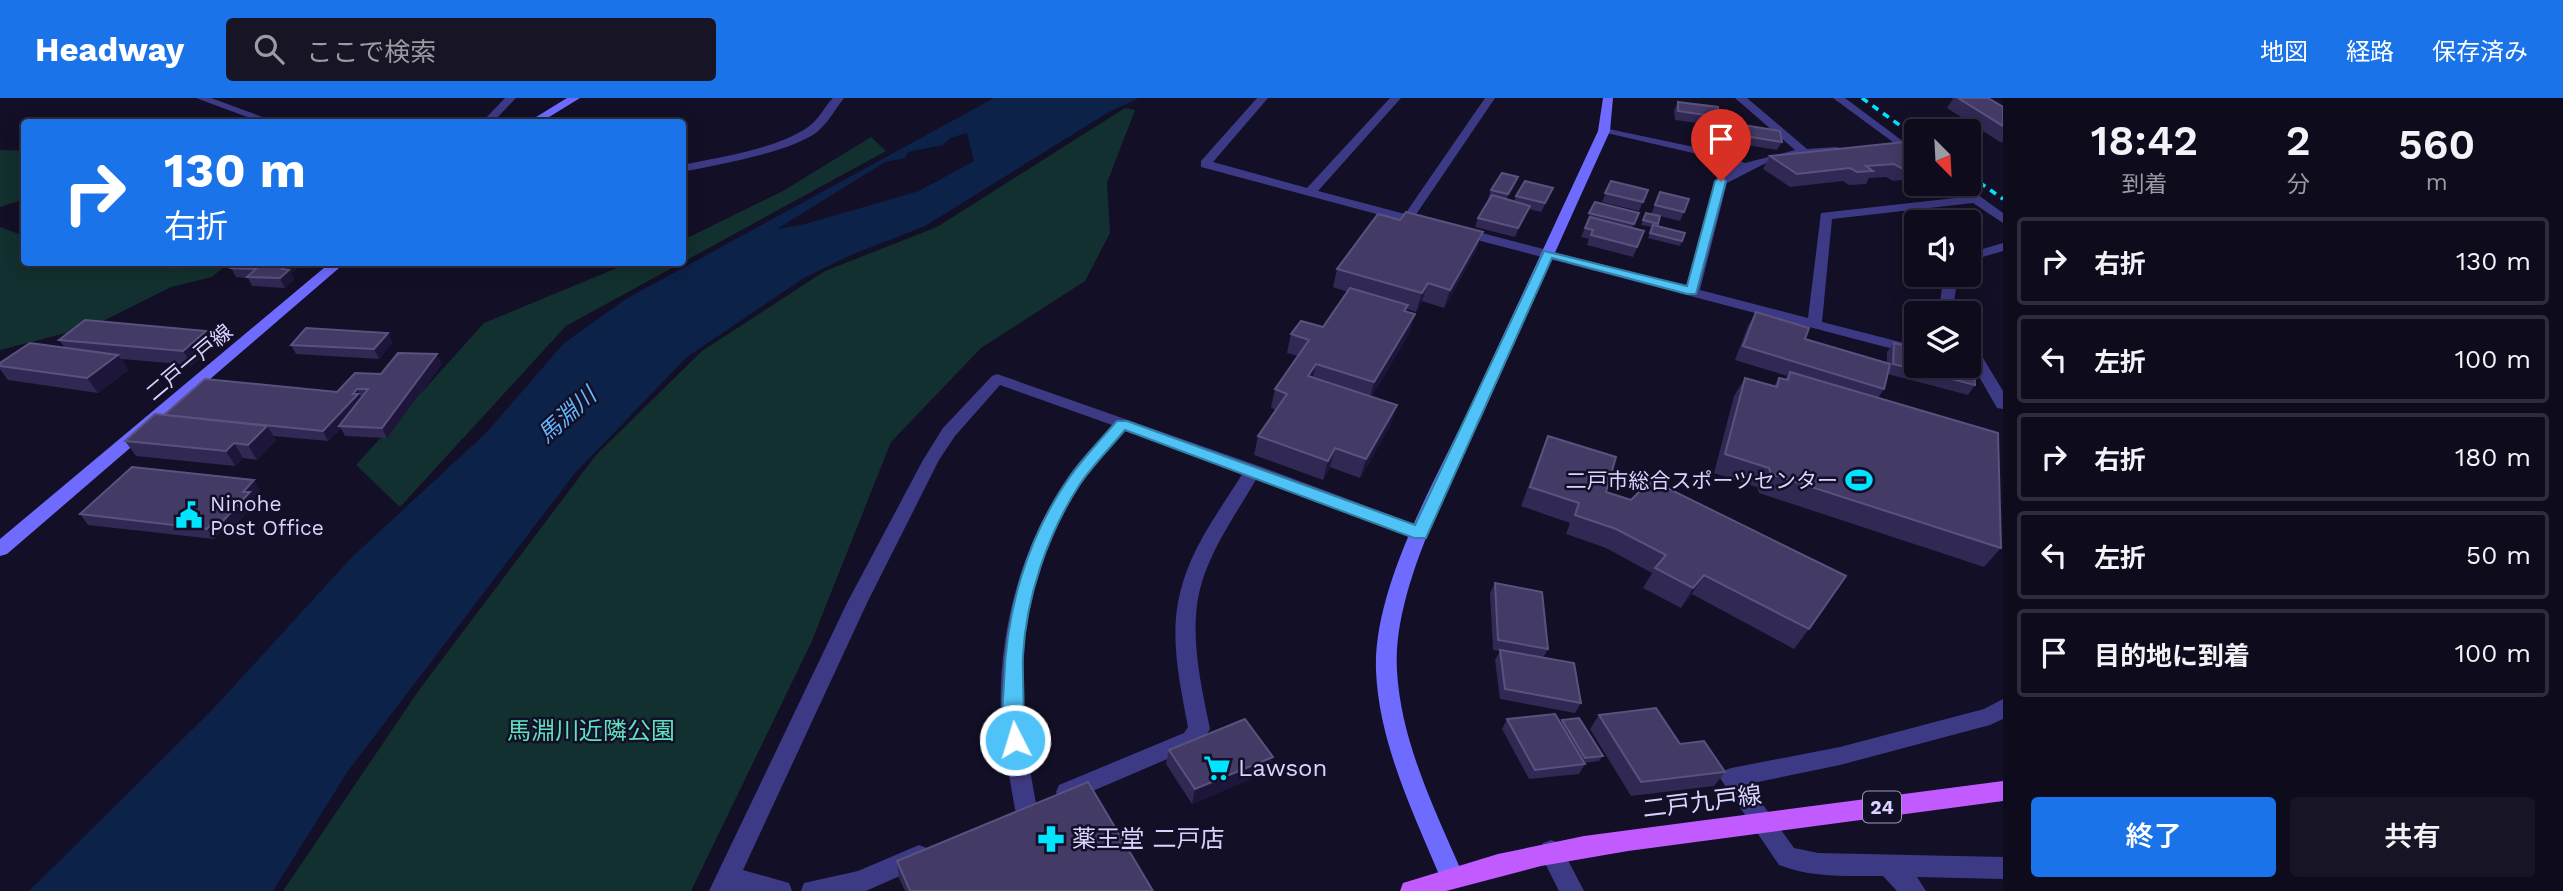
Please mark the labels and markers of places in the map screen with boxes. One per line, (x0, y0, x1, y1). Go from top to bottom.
pin (1691, 109, 1751, 181)
sports icon: 二戸市総合スポーツセンター (1844, 465, 1874, 495)
place label: 二戸市総合スポーツセンター (1565, 468, 1838, 493)
place label: Ninohe Post Office (210, 491, 324, 540)
public building icon: Ninohe Post Office (174, 500, 204, 530)
supermarket icon: Lawson (1202, 753, 1232, 783)
place label: Lawson (1238, 754, 1327, 782)
pharmacy icon: 薬王堂 二戸店 (1036, 824, 1066, 854)
place label: 薬王堂 二戸店 (1072, 825, 1224, 853)

